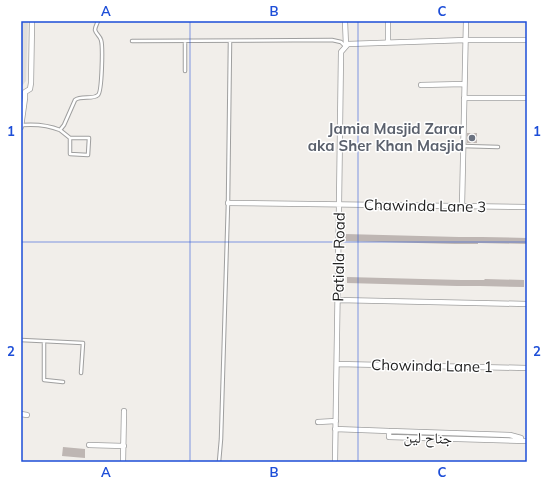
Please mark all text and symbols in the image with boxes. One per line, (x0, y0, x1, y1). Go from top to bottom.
text: A (101, 3, 111, 19)
text: B (270, 3, 279, 19)
text: C (438, 3, 447, 19)
place label: Jamia Masjid Zarar aka Sher Khan Masjid (308, 119, 464, 155)
text: 1 (7, 123, 15, 139)
text: 1 (533, 123, 541, 139)
marker: Jamia Masjid Zarar aka Sher Khan Masjid (467, 133, 477, 143)
street label: Chawinda Lane 3 (364, 195, 486, 216)
street label: Patiala Road (328, 212, 349, 302)
text: 2 (7, 343, 15, 359)
text: 2 (533, 343, 541, 359)
street label: Chowinda Lane 1 (371, 355, 493, 376)
street label: جناح لین (403, 427, 453, 449)
text: A (101, 464, 111, 480)
text: B (270, 464, 279, 480)
text: C (438, 464, 447, 480)

